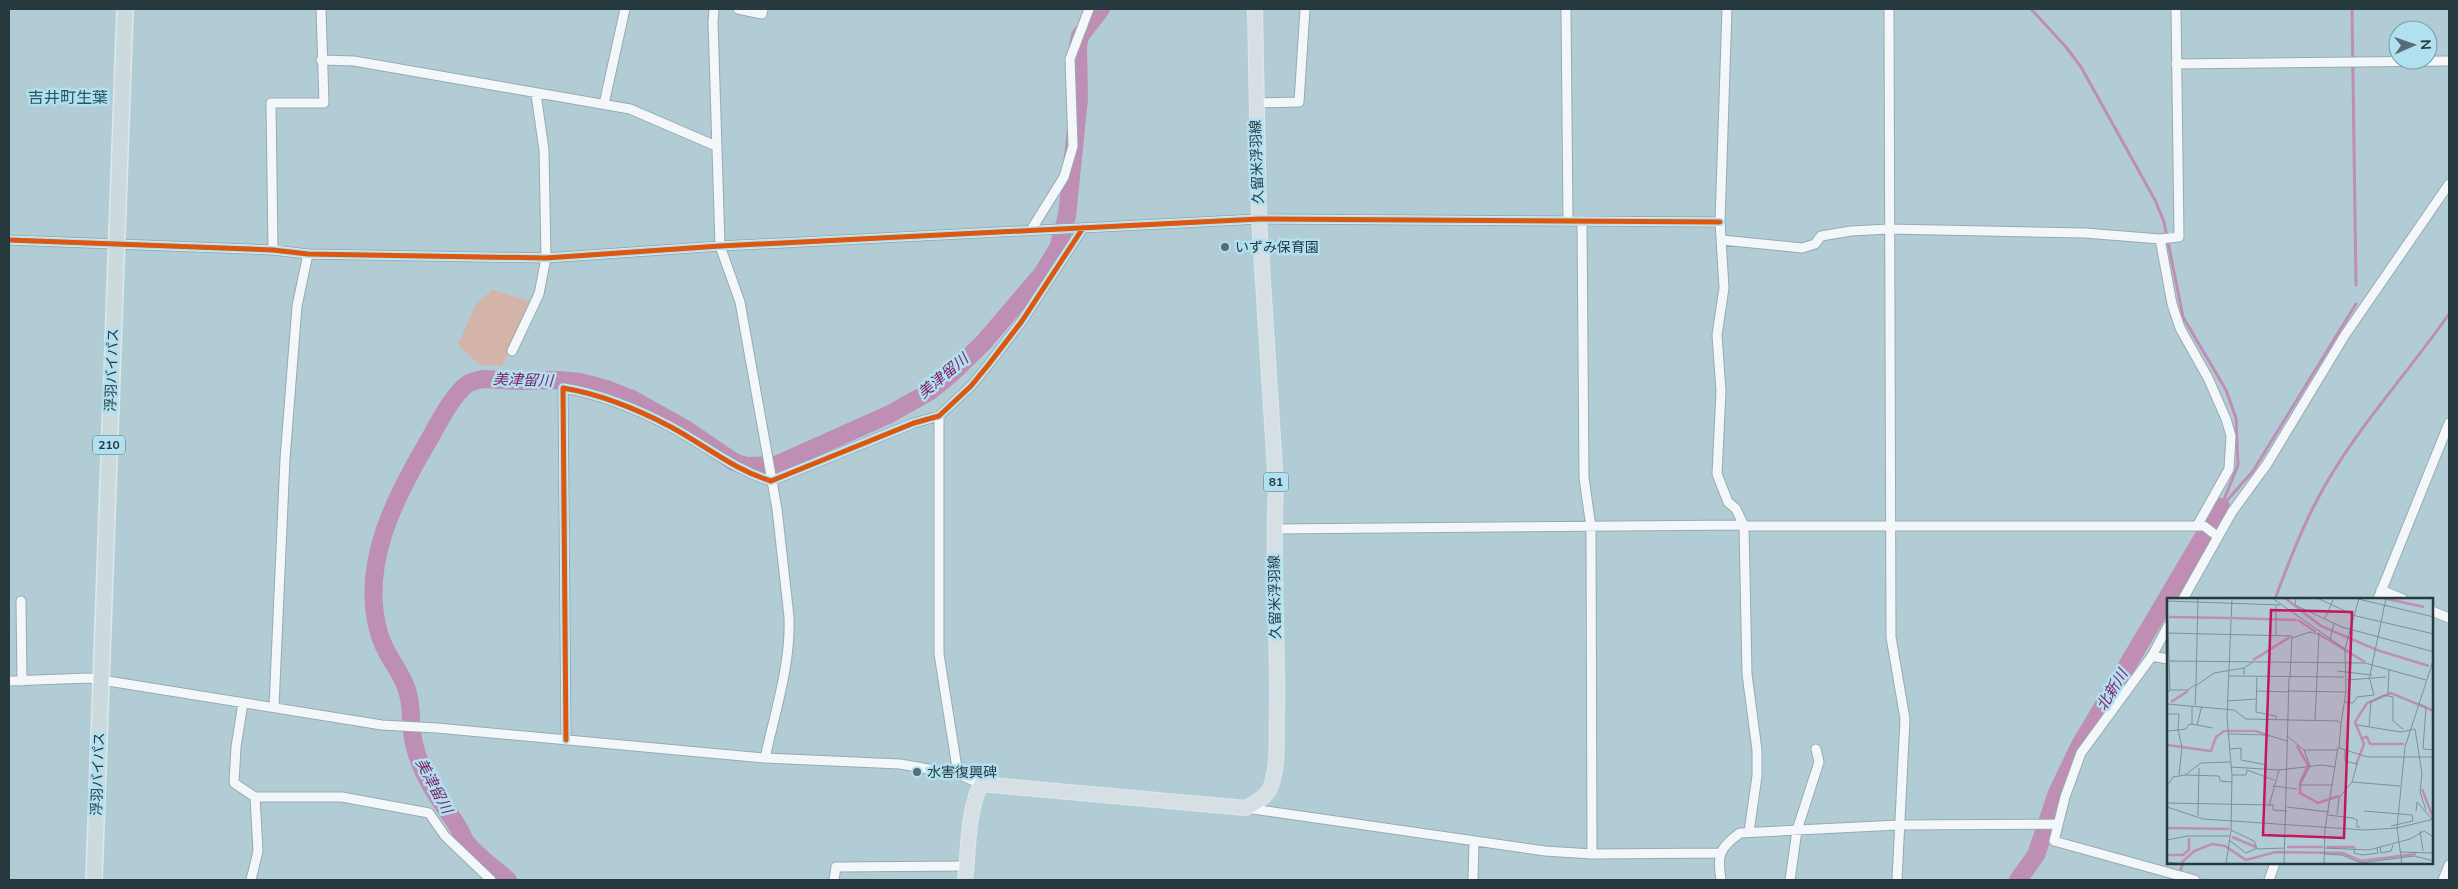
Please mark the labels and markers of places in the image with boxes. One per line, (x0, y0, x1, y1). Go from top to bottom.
place label: いずみ保育園 (1235, 238, 1319, 257)
marker: いずみ保育園 (1219, 241, 1231, 253)
place label: 水害復興碑 (927, 763, 997, 782)
marker: 水害復興碑 (911, 766, 923, 778)

